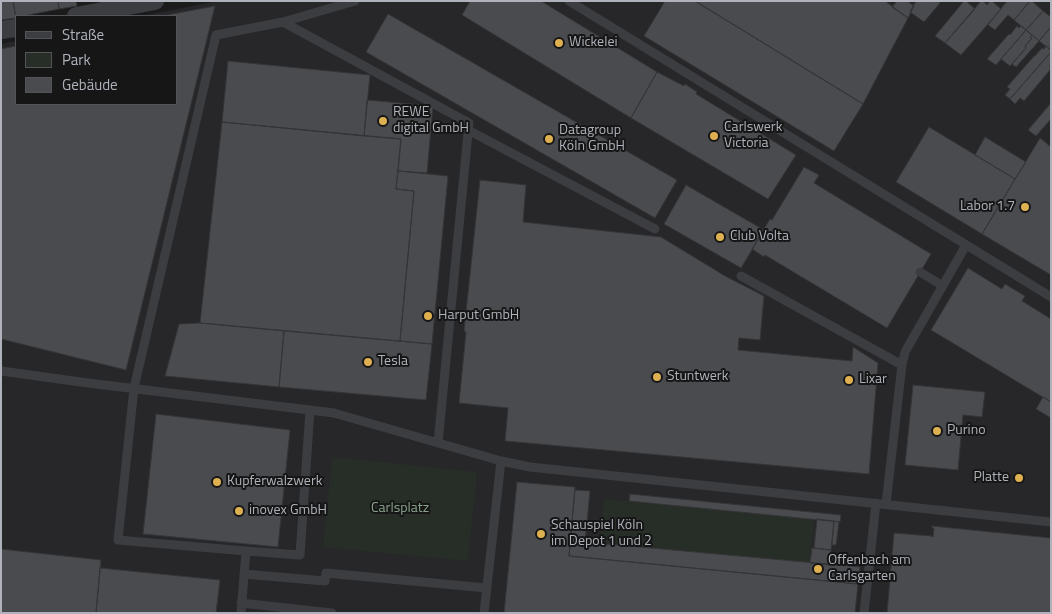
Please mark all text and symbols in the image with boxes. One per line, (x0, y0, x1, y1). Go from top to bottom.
legend (15, 15, 178, 105)
text: Straße (62, 23, 104, 46)
place label: Wickelei (569, 35, 618, 51)
marker: Wickelei (553, 37, 565, 49)
text: Park (62, 48, 91, 71)
text: Gebäude (62, 73, 118, 96)
place label: REWE digital GmbH (393, 105, 469, 138)
marker: REWE digital GmbH (377, 115, 389, 127)
place label: Carlswerk Victoria (724, 120, 782, 152)
place label: Datagroup Köln GmbH (559, 123, 625, 156)
marker: Carlswerk Victoria (708, 130, 720, 142)
marker: Datagroup Köln GmbH (543, 133, 555, 145)
place label: Labor 1.7 (960, 199, 1015, 215)
marker: Labor 1.7 (1019, 201, 1031, 213)
place label: Club Volta (730, 229, 789, 245)
marker: Club Volta (714, 231, 726, 243)
place label: Harput GmbH (438, 308, 519, 324)
marker: Harput GmbH (422, 310, 434, 322)
place label: Tesla (378, 354, 408, 370)
marker: Tesla (362, 356, 374, 368)
place label: Stuntwerk (667, 369, 728, 385)
marker: Stuntwerk (651, 371, 663, 383)
place label: Lixar (859, 372, 887, 388)
marker: Lixar (843, 374, 855, 386)
place label: Purino (947, 423, 986, 439)
marker: Purino (931, 425, 943, 437)
place label: Platte (974, 470, 1009, 486)
marker: Platte (1013, 472, 1025, 484)
place label: Kupferwalzwerk (227, 474, 322, 490)
marker: Kupferwalzwerk (211, 476, 223, 488)
park label: Carlsplatz (371, 501, 429, 517)
place label: inovex GmbH (249, 503, 327, 519)
marker: inovex GmbH (233, 505, 245, 517)
place label: Schauspiel Köln im Depot 1 und 2 (551, 518, 652, 550)
marker: Schauspiel Köln im Depot 1 und 2 (535, 528, 547, 540)
place label: Offenbach am Carlsgarten (828, 553, 911, 586)
marker: Offenbach am Carlsgarten (812, 563, 824, 575)

